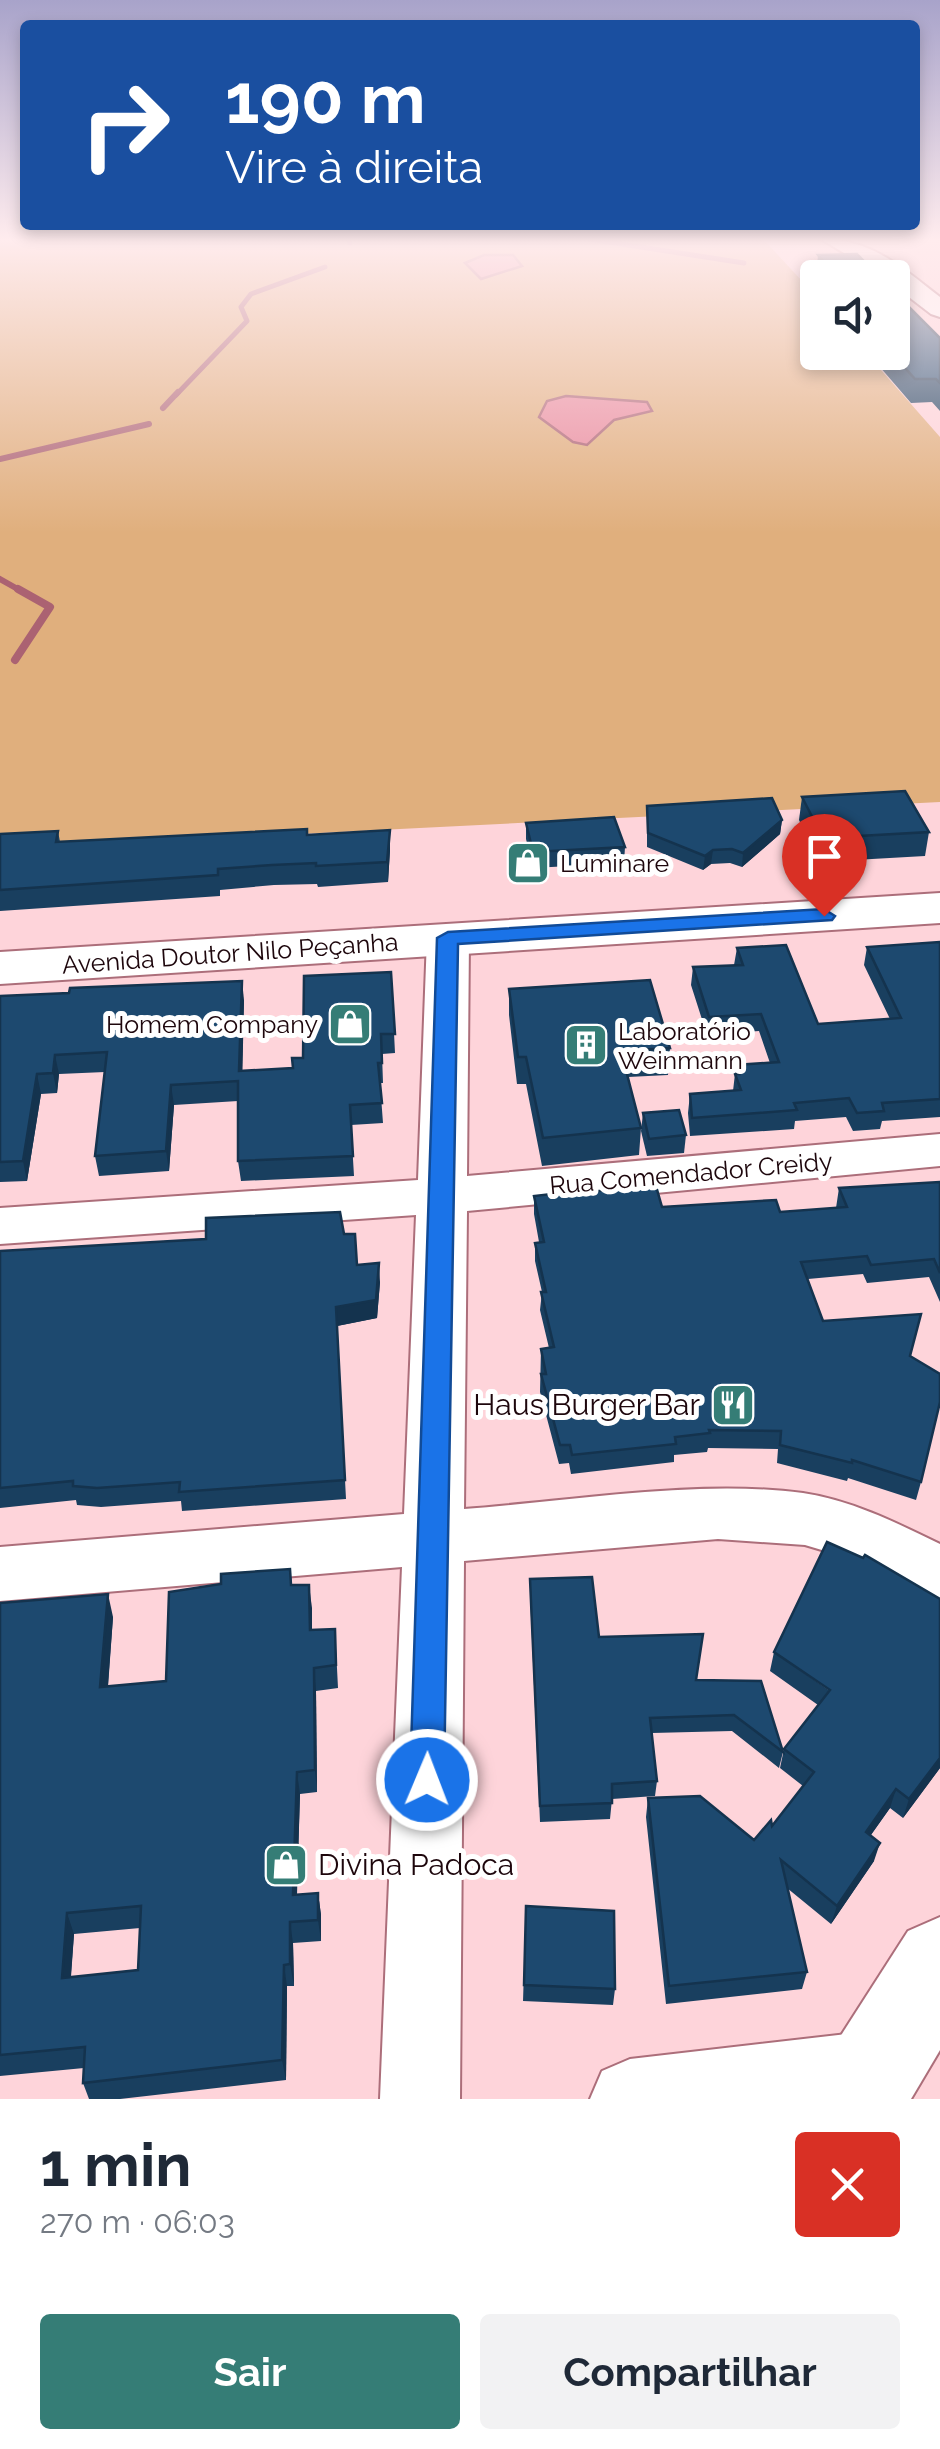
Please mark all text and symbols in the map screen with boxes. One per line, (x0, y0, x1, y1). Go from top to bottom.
text: 190 m (225, 57, 426, 139)
icon: right (60, 60, 190, 190)
text: Vire à direita (225, 141, 483, 194)
map controls (800, 260, 910, 370)
button: sound (800, 260, 910, 370)
pin (782, 814, 867, 917)
icon: arrive (797, 829, 852, 884)
shop icon: Luminare (505, 840, 551, 886)
place label: Luminare (560, 848, 669, 878)
street label: Avenida Doutor Nilo Peçanha (61, 926, 399, 980)
shop icon: Homem Company (327, 1001, 373, 1047)
place label: Homem Company (106, 1009, 318, 1039)
place label: Laboratório Weinmann (618, 1016, 751, 1075)
building icon: Laboratório Weinmann (563, 1022, 609, 1068)
street label: Rua Comendador Creidy (548, 1146, 834, 1200)
restaurant icon: Haus Burger Bar (710, 1382, 756, 1428)
place label: Haus Burger Bar (473, 1387, 700, 1422)
position arrow (375, 1728, 479, 1832)
shop icon: Divina Padoca (263, 1842, 309, 1888)
place label: Divina Padoca (318, 1847, 514, 1882)
text: 1 min (40, 2130, 191, 2200)
button: close (795, 2132, 900, 2237)
text: 270 m · 06:03 (40, 2203, 235, 2240)
button: Sair (40, 2314, 460, 2429)
button: Compartilhar (480, 2314, 900, 2429)

